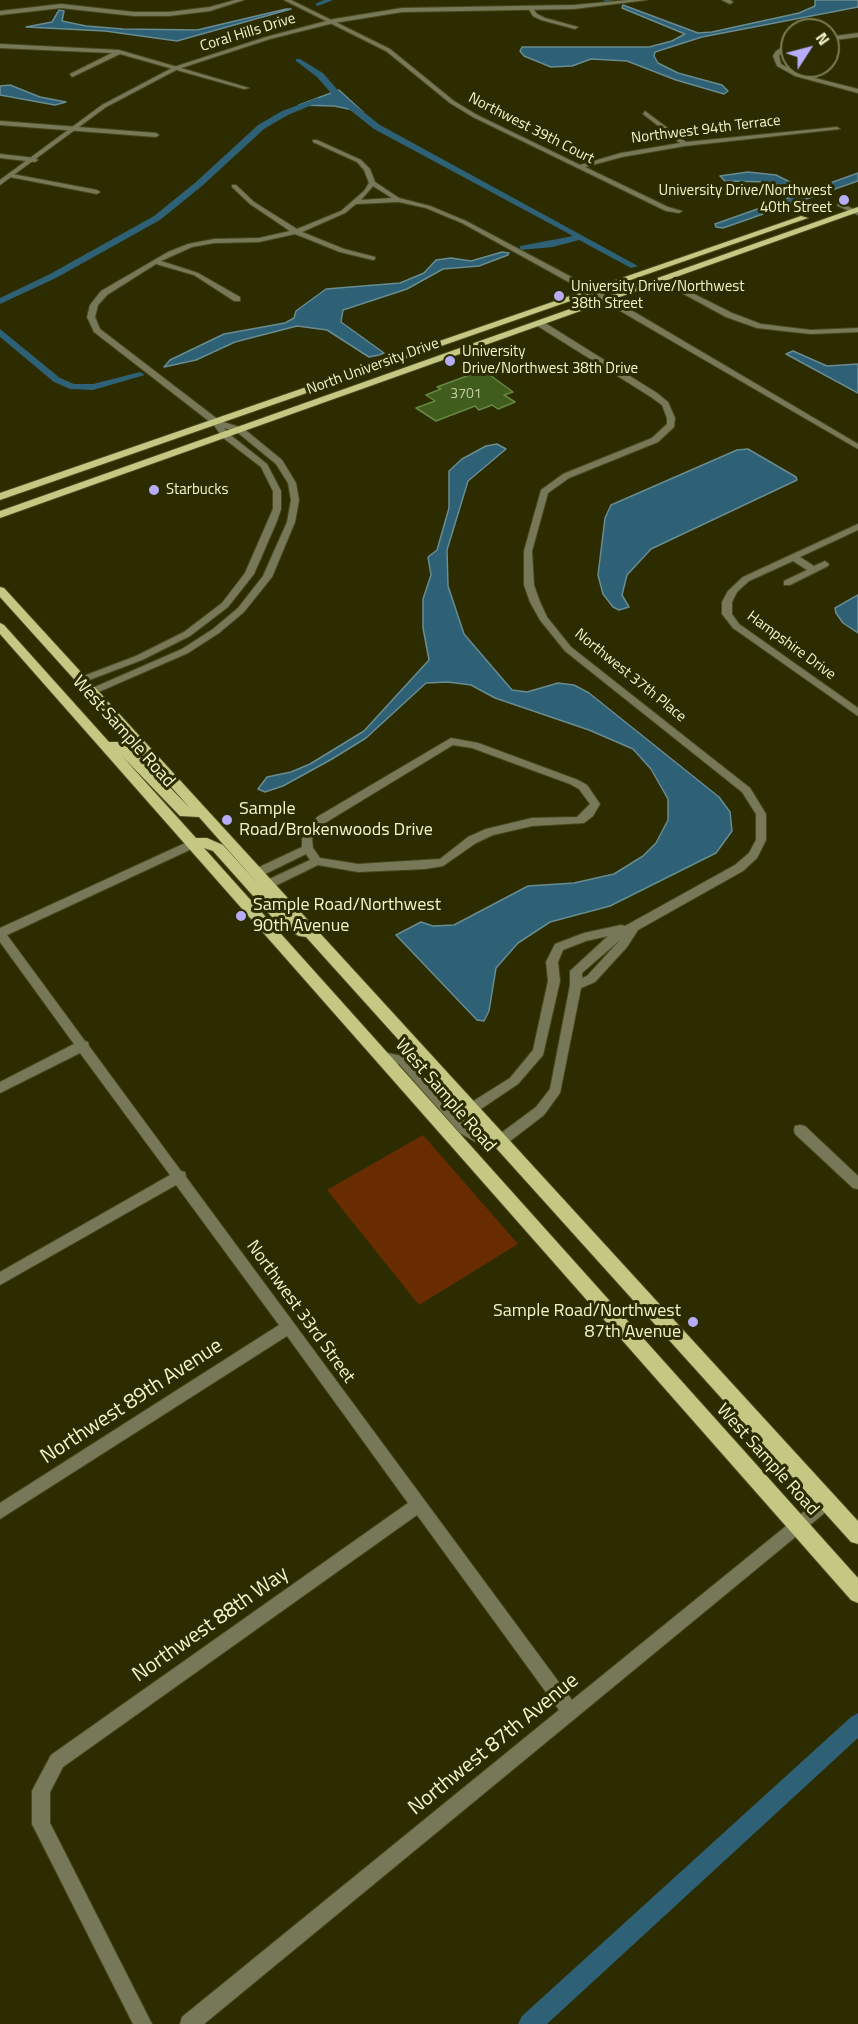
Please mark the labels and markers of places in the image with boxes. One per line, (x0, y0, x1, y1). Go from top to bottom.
place label: University Drive/Northwest 40th Street (659, 182, 832, 217)
marker: University Drive/Northwest 40th Street (837, 193, 851, 207)
place label: University Drive/Northwest 38th Street (571, 278, 744, 313)
marker: University Drive/Northwest 38th Street (552, 289, 566, 303)
place label: University Drive/Northwest 38th Drive (462, 343, 638, 378)
marker: University Drive/Northwest 38th Drive (443, 354, 457, 368)
place label: Starbucks (166, 481, 229, 499)
marker: Starbucks (147, 483, 161, 497)
place label: Sample Road/Brokenwoods Drive (239, 799, 433, 842)
marker: Sample Road/Brokenwoods Drive (220, 813, 234, 827)
place label: Sample Road/Northwest 90th Avenue (253, 895, 441, 938)
marker: Sample Road/Northwest 90th Avenue (234, 909, 248, 923)
place label: Sample Road/Northwest 87th Avenue (493, 1301, 681, 1344)
marker: Sample Road/Northwest 87th Avenue (686, 1315, 700, 1329)

